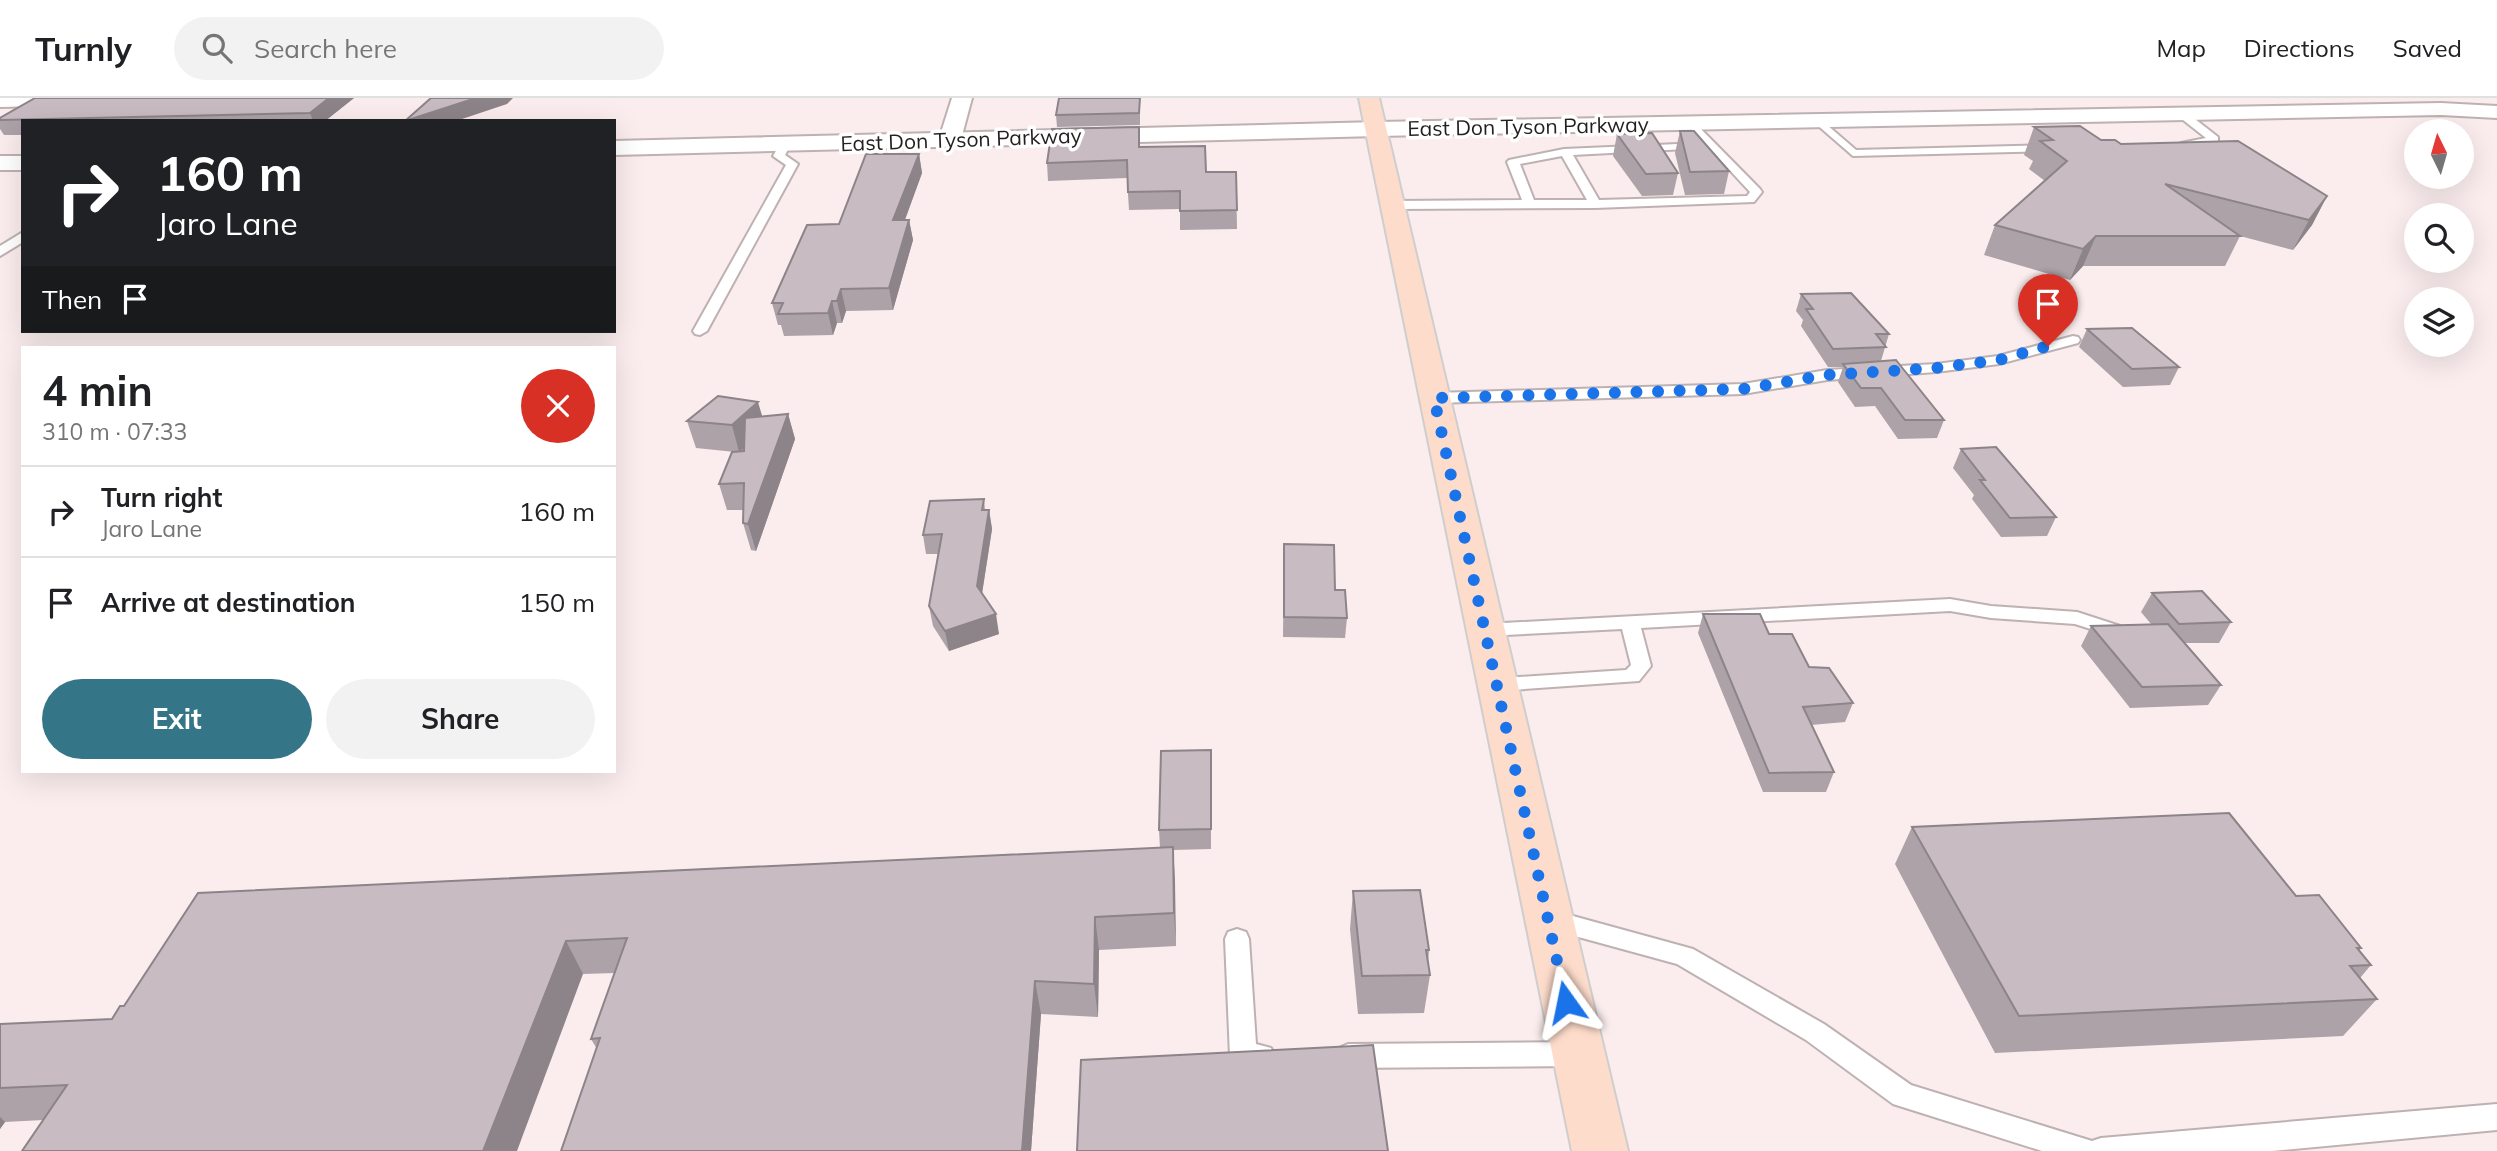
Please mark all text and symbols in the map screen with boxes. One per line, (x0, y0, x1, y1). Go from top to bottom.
search box (174, 17, 664, 80)
text: Turnly (35, 28, 132, 69)
icon: search (198, 29, 236, 67)
text: Search here (254, 32, 397, 65)
text: Map (2156, 33, 2206, 63)
text: Directions (2244, 33, 2355, 63)
text: Saved (2393, 33, 2462, 63)
street label: East Don Tyson Parkway (1407, 111, 1649, 141)
north arrow (2404, 119, 2474, 189)
map controls (2404, 119, 2474, 357)
street label: East Don Tyson Parkway (840, 122, 1082, 156)
text: 160 m (157, 142, 303, 203)
icon: right (42, 147, 133, 238)
text: Jaro Lane (157, 203, 298, 243)
button: search (2404, 203, 2474, 273)
pin (2018, 274, 2078, 346)
icon: arrive (116, 280, 154, 318)
text: Then (42, 283, 102, 316)
icon: arrive (2029, 285, 2067, 323)
button: layers (2404, 287, 2474, 357)
text: 4 min (42, 364, 153, 417)
button: close (521, 369, 595, 443)
text: 310 m · 07:33 (42, 417, 187, 446)
text: Turn right (101, 481, 222, 514)
icon: right (42, 493, 80, 531)
text: 160 m (519, 495, 595, 528)
text: Jaro Lane (101, 514, 202, 543)
icon: arrive (42, 584, 80, 622)
text: Arrive at destination (101, 586, 356, 619)
text: 150 m (519, 586, 595, 619)
button: Exit (42, 679, 312, 759)
button: Share (326, 679, 595, 759)
position arrow (1529, 965, 1603, 1039)

